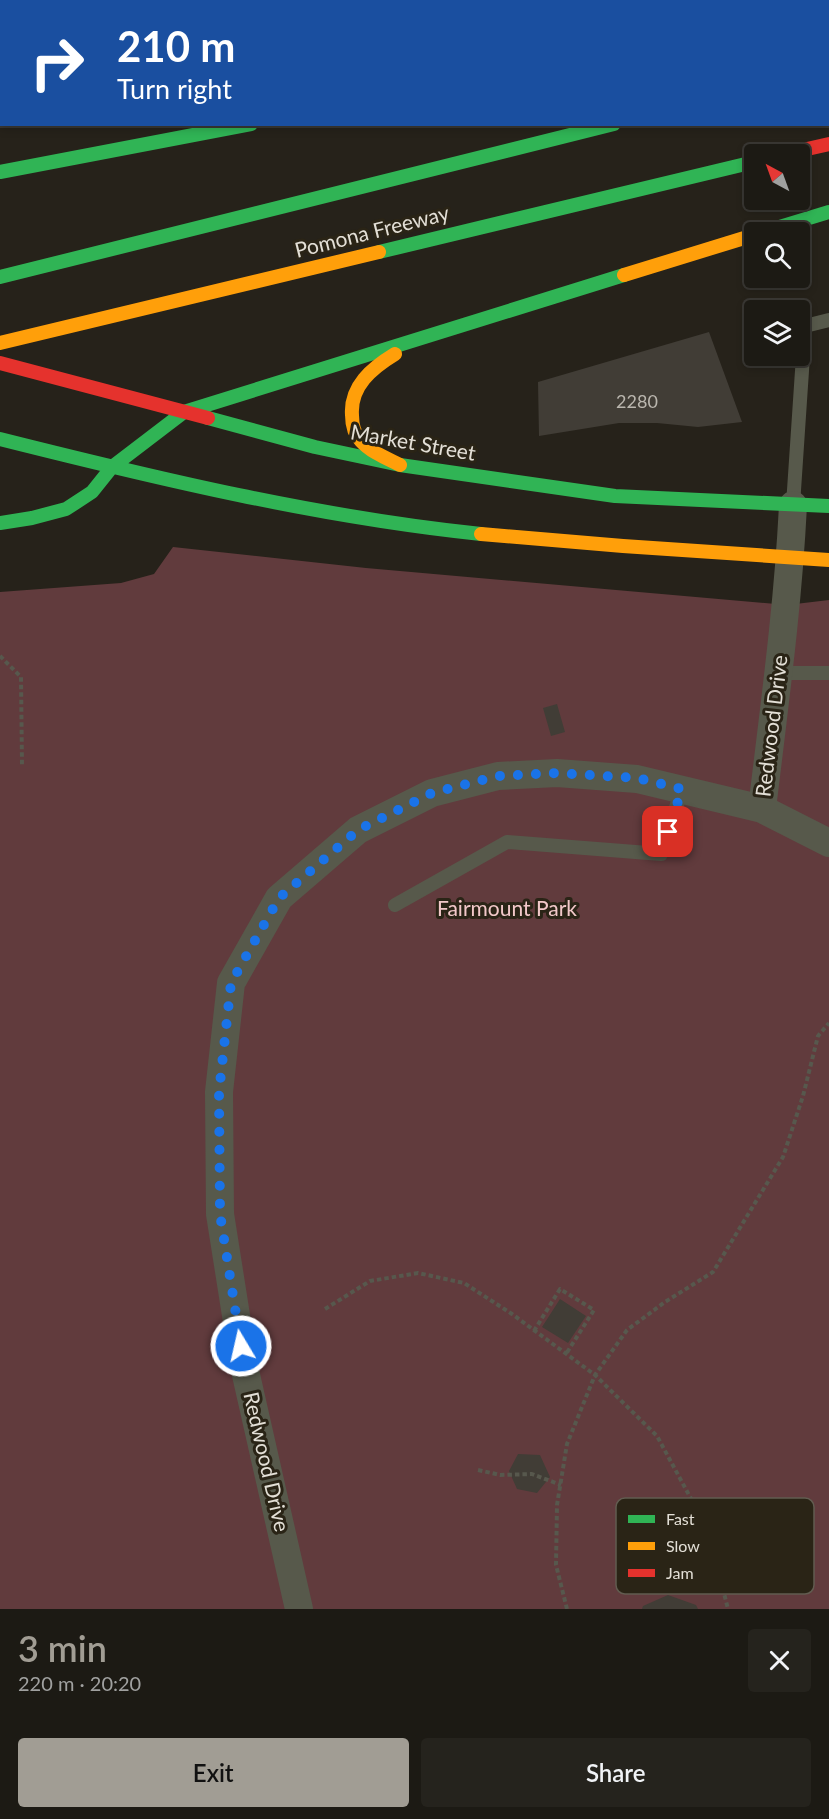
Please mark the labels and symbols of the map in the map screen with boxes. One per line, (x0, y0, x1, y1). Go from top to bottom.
north arrow (744, 144, 810, 210)
street label: Pomona Freeway (292, 199, 452, 262)
house number: 2280 (616, 390, 658, 412)
street label: Market Street (349, 418, 478, 465)
street label: Redwood Drive (749, 653, 792, 798)
pin (642, 806, 693, 857)
park label: Fairmount Park (437, 895, 577, 920)
position arrow (209, 1314, 273, 1378)
street label: Redwood Drive (239, 1389, 296, 1534)
legend (616, 1498, 814, 1594)
text: Fast (666, 1509, 695, 1528)
text: Slow (666, 1536, 700, 1555)
text: Jam (666, 1563, 694, 1582)

